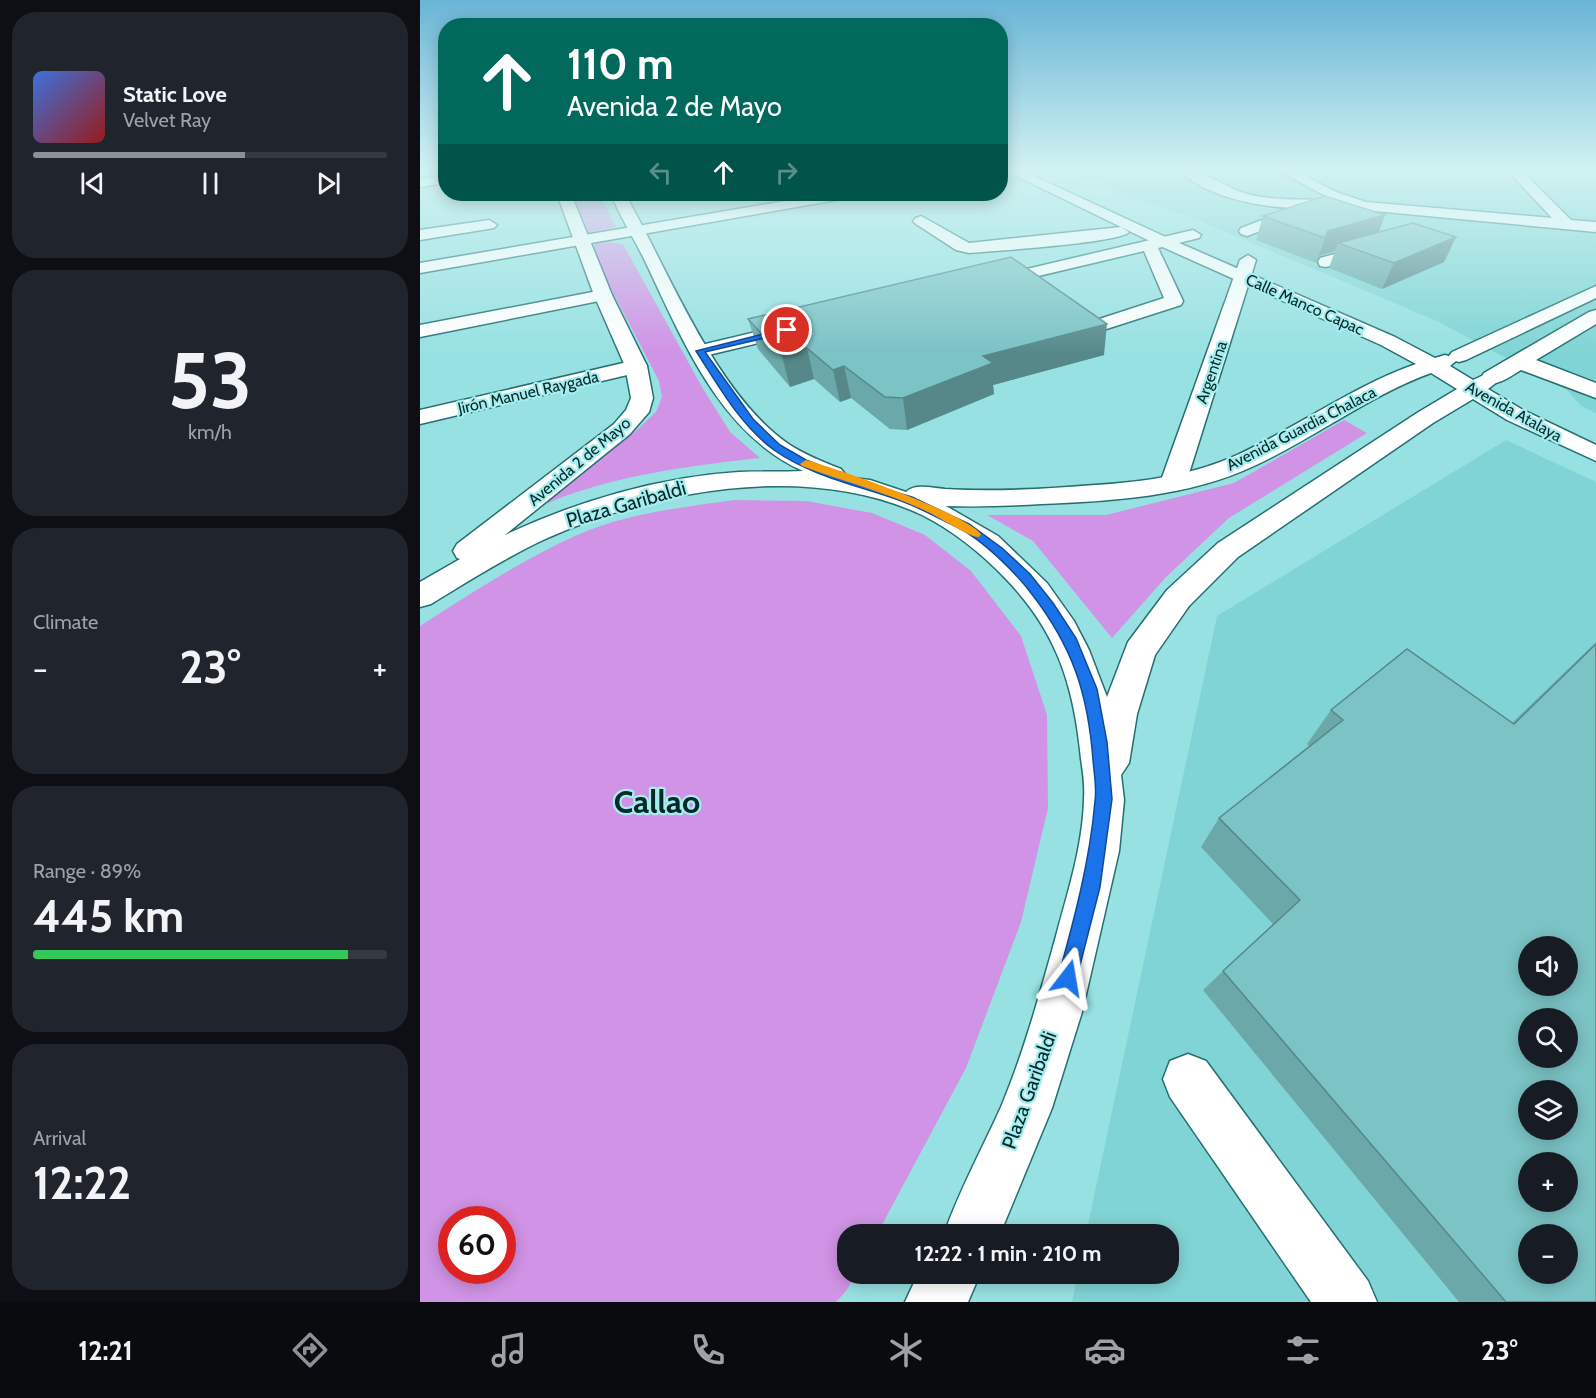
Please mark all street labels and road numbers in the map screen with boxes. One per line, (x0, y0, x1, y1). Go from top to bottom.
street label: Calle Manco Capac (1243, 270, 1367, 339)
street label: Argentina (1192, 338, 1231, 406)
street label: Jirón Manuel Raygada (455, 367, 601, 418)
street label: Avenida Atalaya (1462, 377, 1565, 446)
street label: Avenida Guardia Chalaca (1223, 382, 1380, 474)
street label: Avenida 2 de Mayo (524, 413, 634, 510)
street label: Plaza Garibaldi (563, 475, 689, 533)
street label: Plaza Garibaldi (997, 1028, 1061, 1152)

